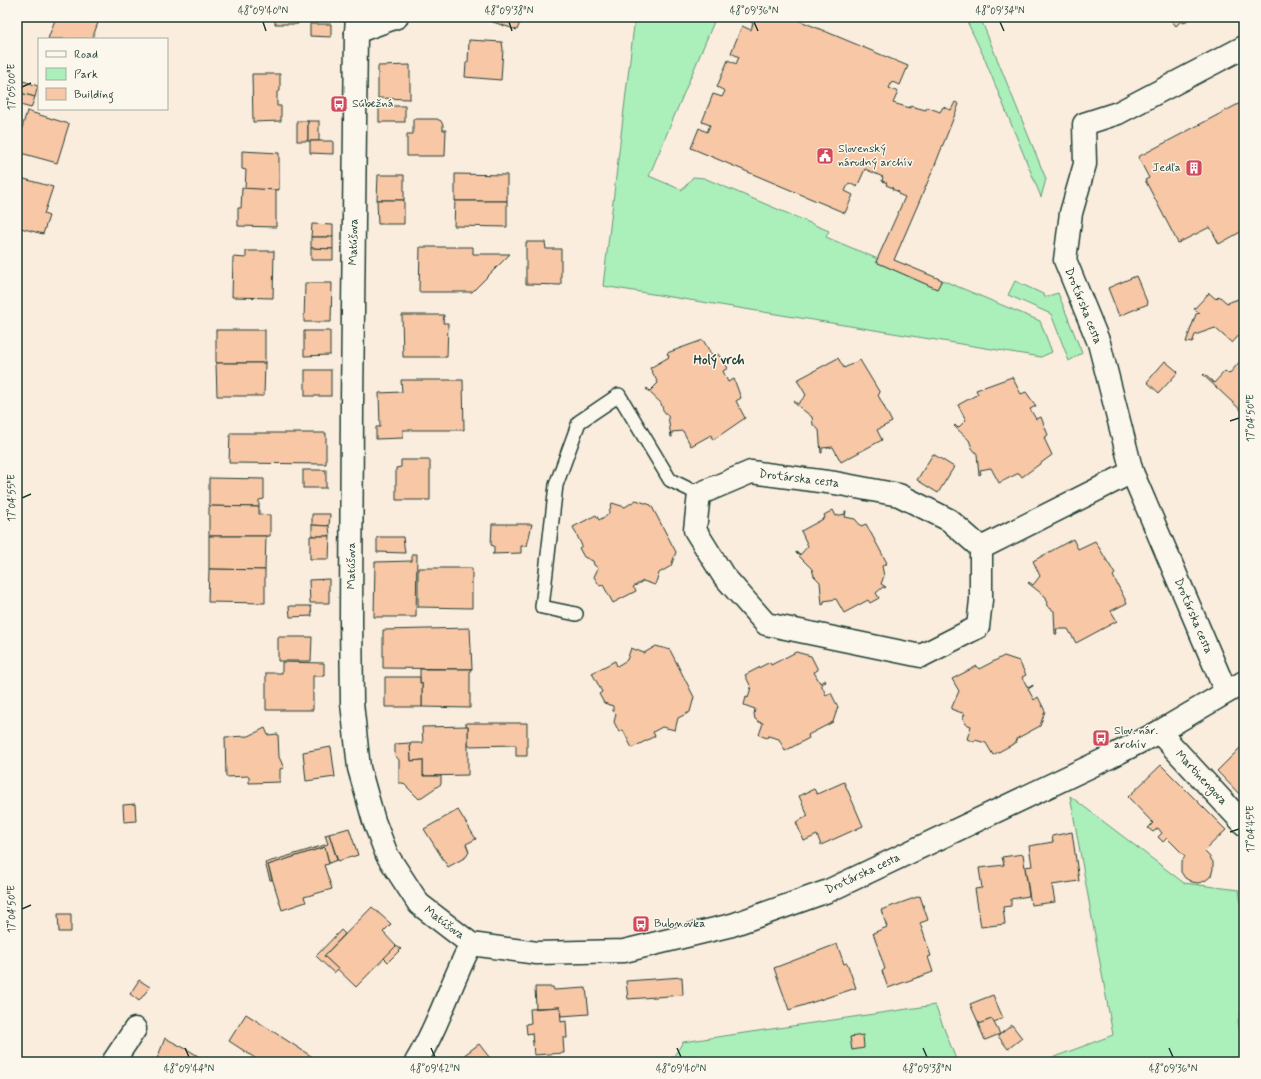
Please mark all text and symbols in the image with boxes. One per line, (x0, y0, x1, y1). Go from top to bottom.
text: 48°09'40"N (238, 4, 288, 18)
text: 48°09'38"N (485, 4, 534, 18)
text: 48°09'36"N (730, 4, 779, 18)
text: 48°09'34"N (975, 4, 1025, 18)
legend (38, 38, 168, 110)
text: Road (74, 47, 98, 63)
text: 17°05'00"E (5, 63, 19, 110)
text: Park (74, 67, 98, 83)
text: Building (74, 87, 114, 104)
bus stop icon: Súbežná (329, 94, 349, 114)
place label: Súbežná (352, 96, 394, 112)
place label: Slovenský národný archív (838, 141, 913, 171)
public building icon: Slovenský národný archív (815, 146, 835, 166)
building icon: Jedľa (1184, 158, 1204, 178)
place label: Jedľa (1152, 160, 1181, 176)
street label: Matúšova (346, 218, 362, 266)
street label: Drotárska cesta (1060, 265, 1106, 347)
district label: Holý vrch (693, 352, 745, 369)
text: 17°04'50"E (1244, 394, 1258, 442)
street label: Drotárska cesta (758, 466, 840, 492)
text: 17°04'55"E (5, 474, 19, 522)
street label: Matúšova (344, 542, 360, 590)
street label: Drotárska cesta (1170, 576, 1216, 656)
place label: Slov. nár. archív (1114, 723, 1158, 753)
bus stop icon: Slov. nár. archív (1091, 728, 1111, 748)
street label: Martinengova (1171, 747, 1231, 809)
text: 17°04'45"E (1244, 805, 1258, 853)
street label: Drotárska cesta (823, 850, 903, 898)
text: 17°04'50"E (5, 885, 19, 933)
street label: Matúšova (420, 902, 468, 944)
bus stop icon: Bubnovka (631, 914, 651, 934)
place label: Bubnovka (654, 916, 705, 932)
text: 48°09'44"N (164, 1062, 215, 1076)
text: 48°09'42"N (410, 1062, 460, 1076)
text: 48°09'40"N (656, 1062, 706, 1076)
text: 48°09'38"N (903, 1062, 952, 1076)
text: 48°09'36"N (1149, 1062, 1198, 1076)

